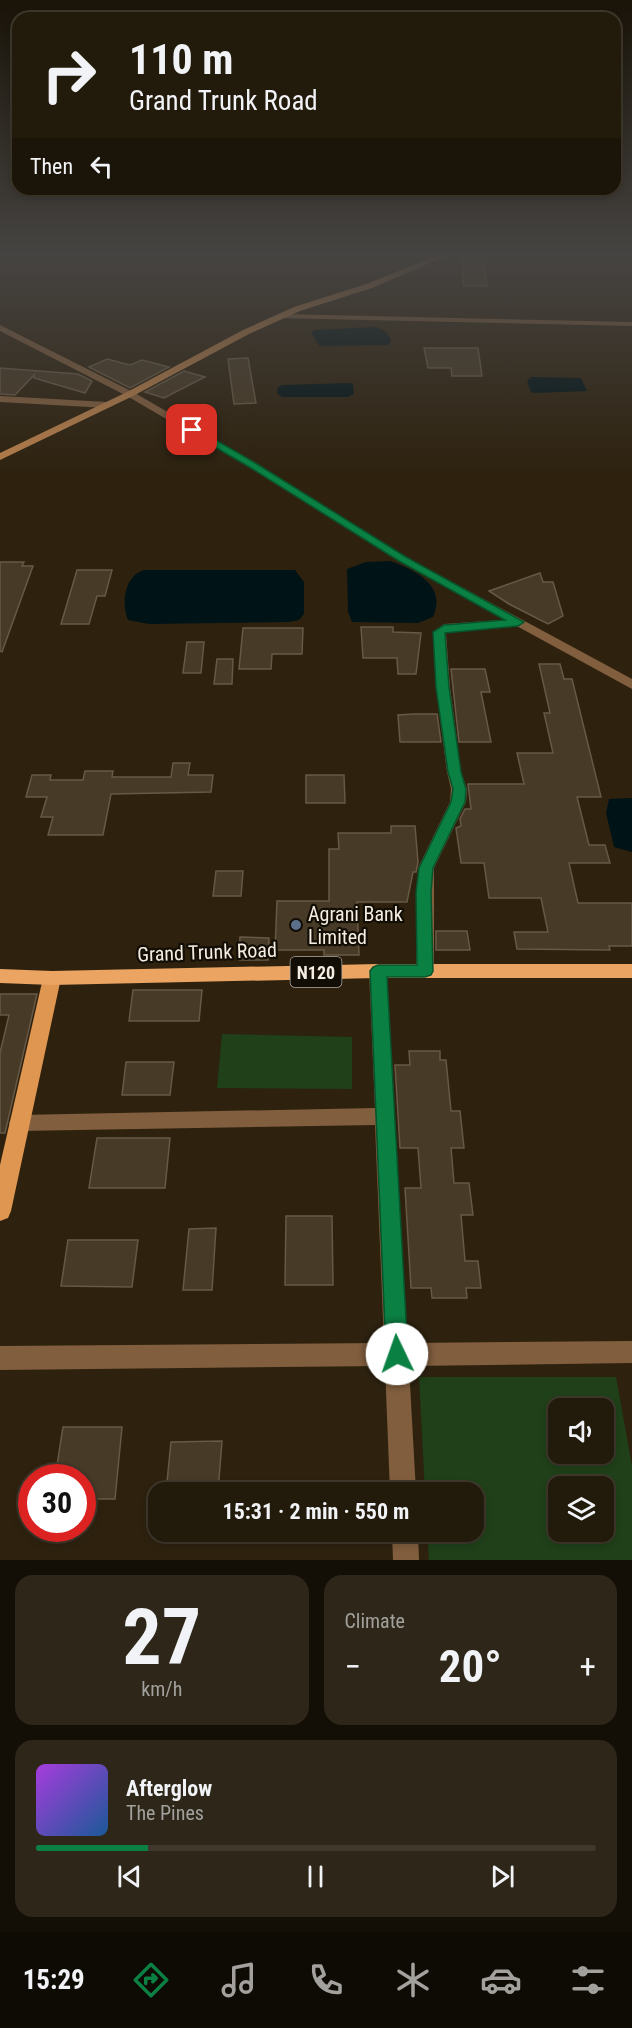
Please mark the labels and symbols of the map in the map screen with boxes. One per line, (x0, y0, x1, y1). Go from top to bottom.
pin (166, 404, 217, 455)
place label: Agrani Bank Limited (308, 902, 403, 949)
marker: Agrani Bank Limited (289, 918, 303, 932)
street label: Grand Trunk Road (137, 938, 277, 966)
road number: N120 (290, 957, 342, 987)
position arrow (365, 1322, 429, 1386)
speed limit sign: 30 (18, 1464, 96, 1542)

